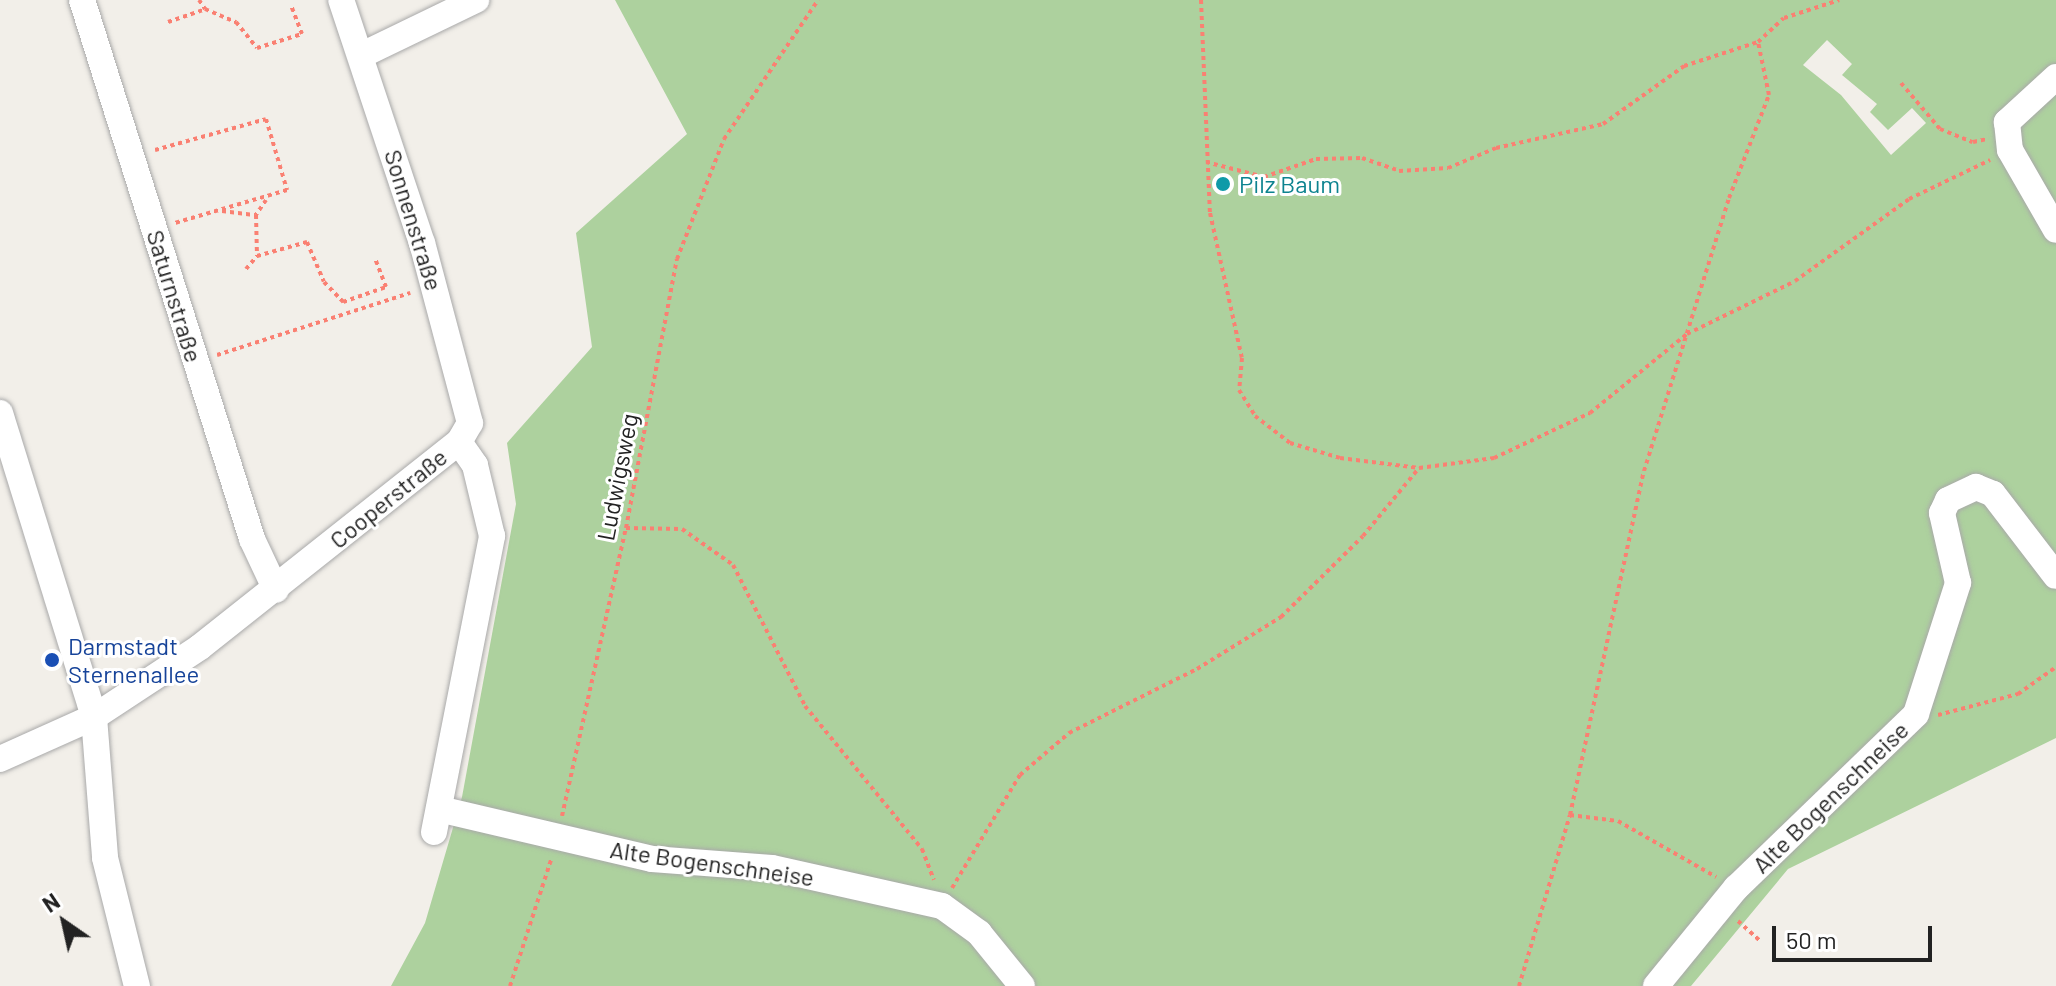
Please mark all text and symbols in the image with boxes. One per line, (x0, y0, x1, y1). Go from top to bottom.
street label: Sonnenstraße (379, 146, 449, 294)
place label: Pilz Baum (1239, 170, 1340, 198)
marker: Pilz Baum (1214, 175, 1232, 193)
street label: Saturnstraße (141, 226, 209, 366)
street label: Ludwigsweg (591, 411, 643, 543)
street label: Cooperstraße (324, 442, 452, 554)
place label: Darmstadt Sternenallee (68, 632, 199, 688)
marker: Darmstadt Sternenallee (43, 651, 61, 669)
street label: Alte Bogenschneise (1746, 715, 1914, 879)
street label: Alte Bogenschneise (608, 834, 816, 892)
north arrow (24, 882, 104, 962)
text: N (37, 887, 64, 917)
scale bar (1776, 910, 1936, 960)
text: 50 m (1786, 925, 1837, 954)

